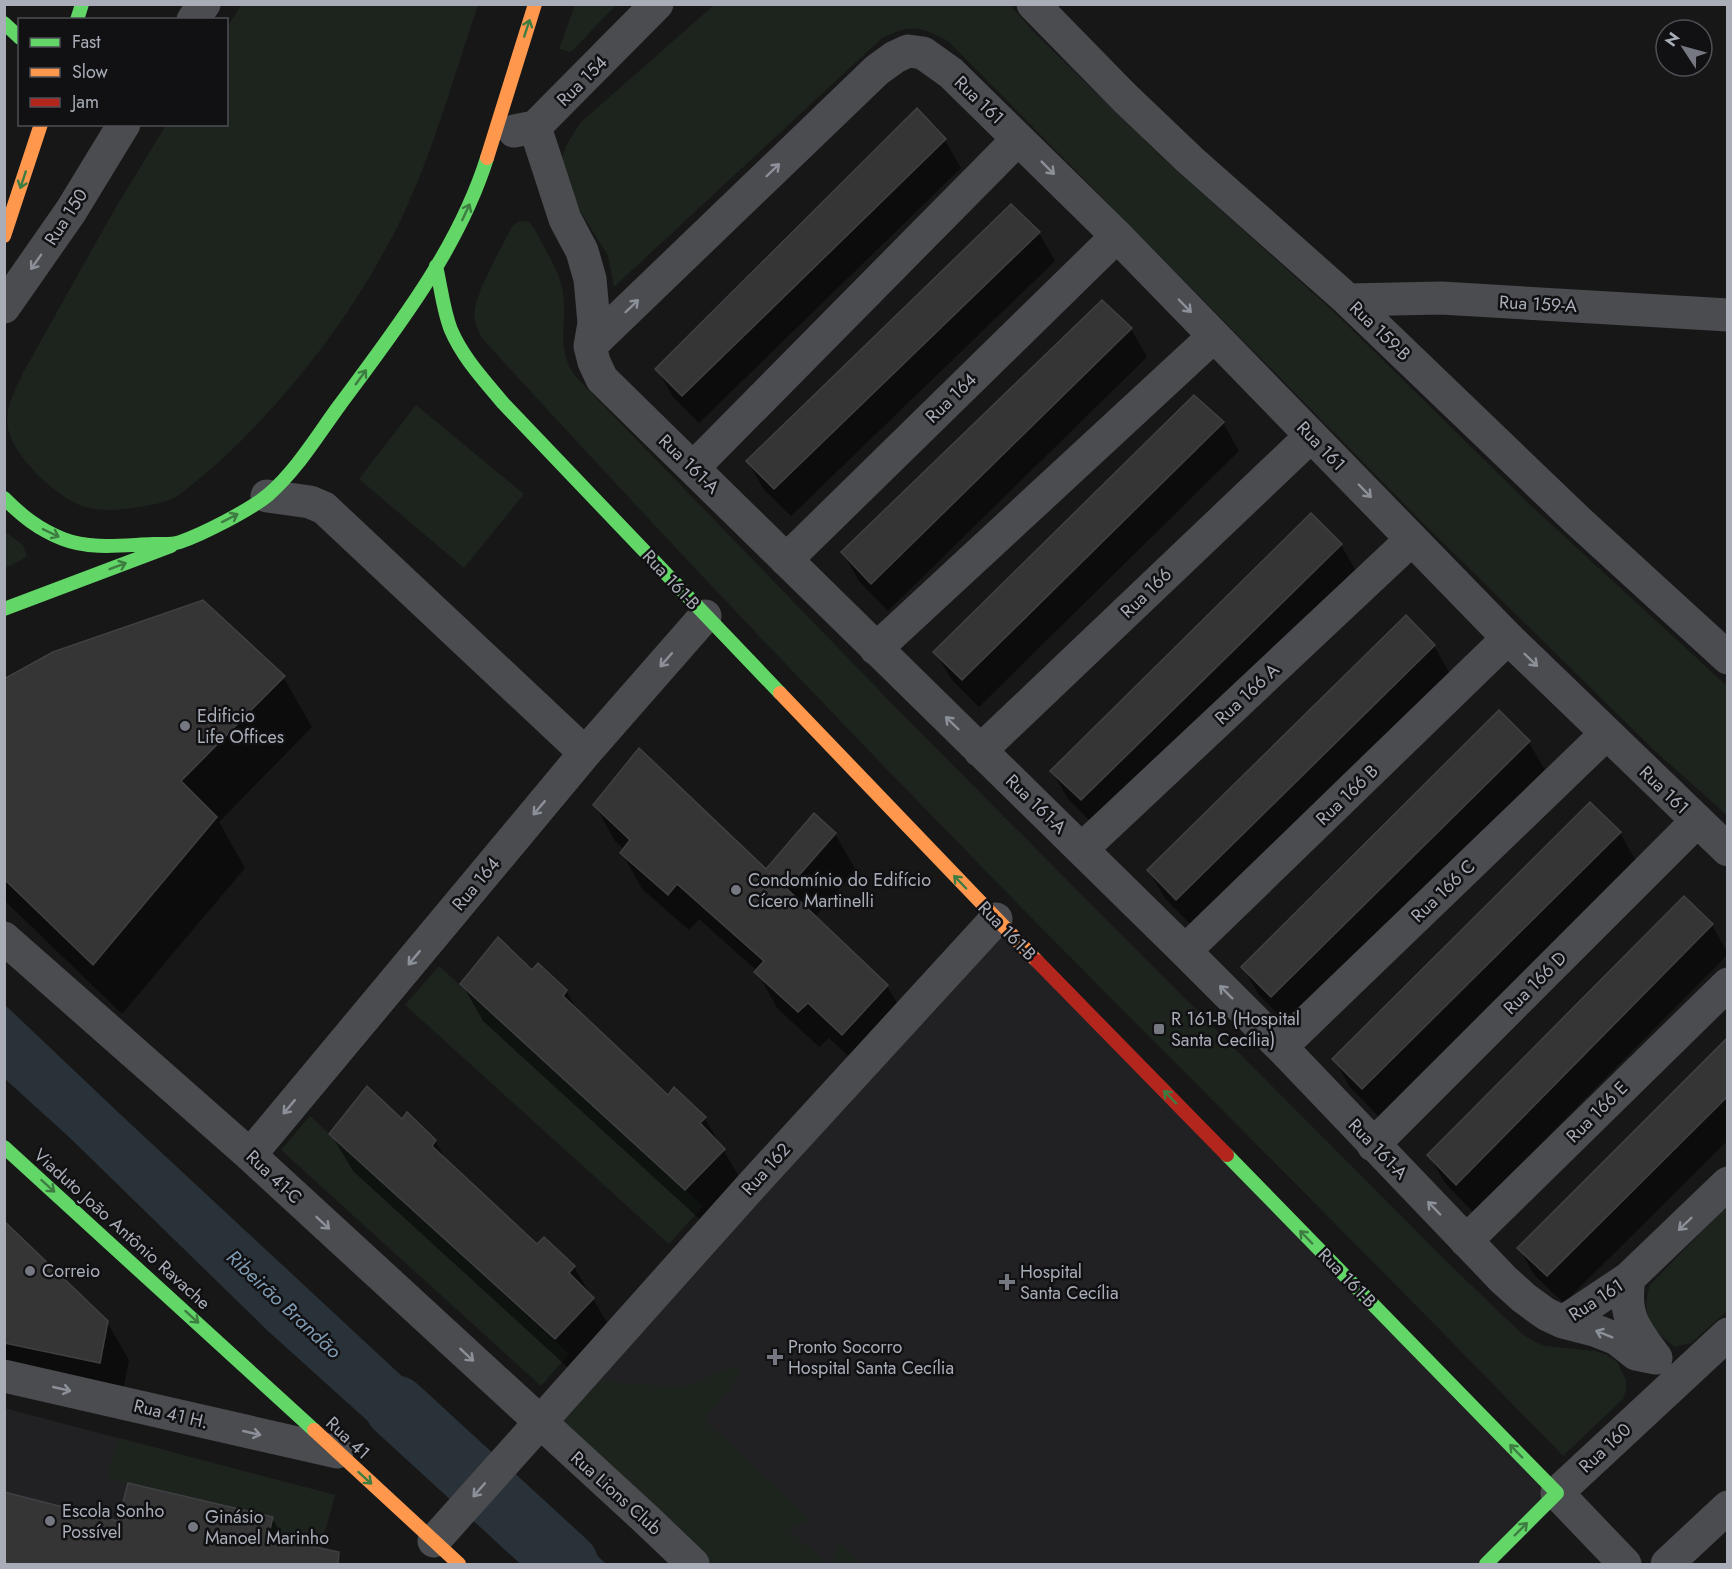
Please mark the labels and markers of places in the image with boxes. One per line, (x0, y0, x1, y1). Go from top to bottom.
place label: Edificio Life Offices (197, 703, 284, 750)
marker: Edificio Life Offices (178, 719, 192, 733)
place label: Condomínio do Edifício Cícero Martinelli (748, 867, 931, 914)
marker: Condomínio do Edifício Cícero Martinelli (729, 883, 743, 897)
place label: R 161-B (Hospital Santa Cecília) (1171, 1006, 1300, 1053)
marker: R 161-B (Hospital Santa Cecília) (1152, 1022, 1166, 1036)
place label: Correio (42, 1258, 100, 1284)
place label: Hospital Santa Cecília (1020, 1259, 1119, 1306)
marker: Correio (23, 1264, 37, 1278)
marker: Hospital Santa Cecília (998, 1273, 1016, 1291)
place label: Pronto Socorro Hospital Santa Cecília (788, 1334, 954, 1381)
marker: Pronto Socorro Hospital Santa Cecília (766, 1348, 784, 1366)
place label: Escola Sonho Possível (62, 1498, 164, 1545)
place label: Ginásio Manoel Marinho (205, 1504, 329, 1551)
marker: Escola Sonho Possível (43, 1514, 57, 1528)
marker: Ginásio Manoel Marinho (186, 1520, 200, 1534)

